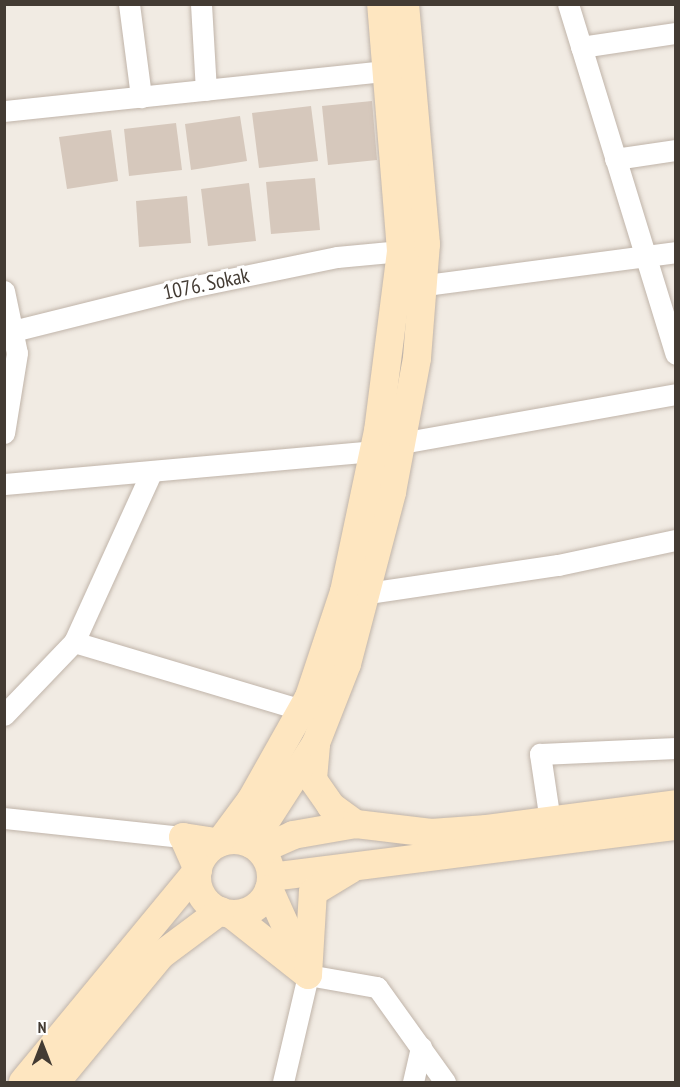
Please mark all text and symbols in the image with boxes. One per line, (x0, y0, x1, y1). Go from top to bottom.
street label: 1076. Sokak (160, 262, 252, 306)
north arrow (12, 1015, 72, 1075)
text: N (38, 1017, 46, 1037)

